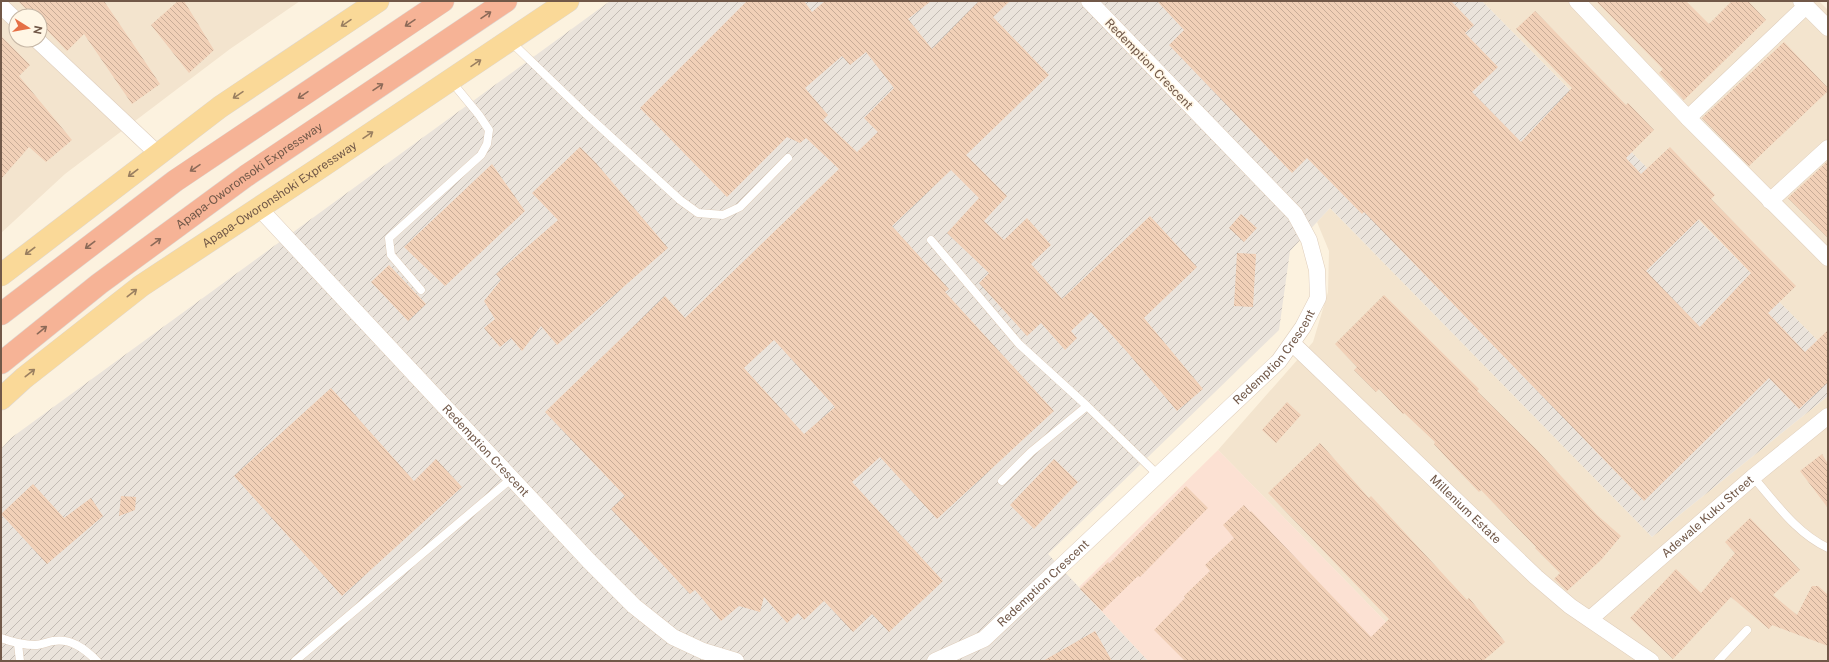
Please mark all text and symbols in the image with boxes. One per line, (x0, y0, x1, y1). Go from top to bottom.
north arrow (8, 8, 48, 48)
one-way arrow (480, 11, 491, 19)
street label: Redemption Crescent (1102, 16, 1196, 112)
one-way arrow (341, 19, 352, 27)
one-way arrow (405, 19, 416, 27)
text: N (31, 25, 45, 35)
one-way arrow (470, 59, 481, 67)
one-way arrow (372, 83, 383, 91)
one-way arrow (233, 91, 244, 99)
one-way arrow (297, 91, 308, 99)
street label: Apapa-Oworonsoki Expressway (173, 119, 326, 232)
one-way arrow (363, 131, 374, 139)
street label: Apapa-Oworonshoki Expressway (199, 138, 360, 251)
one-way arrow (189, 164, 200, 172)
one-way arrow (128, 169, 139, 177)
one-way arrow (151, 238, 162, 246)
one-way arrow (85, 241, 96, 250)
one-way arrow (24, 247, 35, 256)
one-way arrow (127, 288, 138, 297)
street label: Redemption Crescent (1230, 307, 1318, 408)
one-way arrow (37, 325, 48, 334)
one-way arrow (24, 369, 35, 377)
street label: Redemption Crescent (439, 402, 532, 500)
street label: Millenium Estate (1427, 472, 1504, 547)
street label: Adewale Kuku Street (1659, 472, 1757, 560)
street label: Redemption Crescent (994, 537, 1092, 630)

